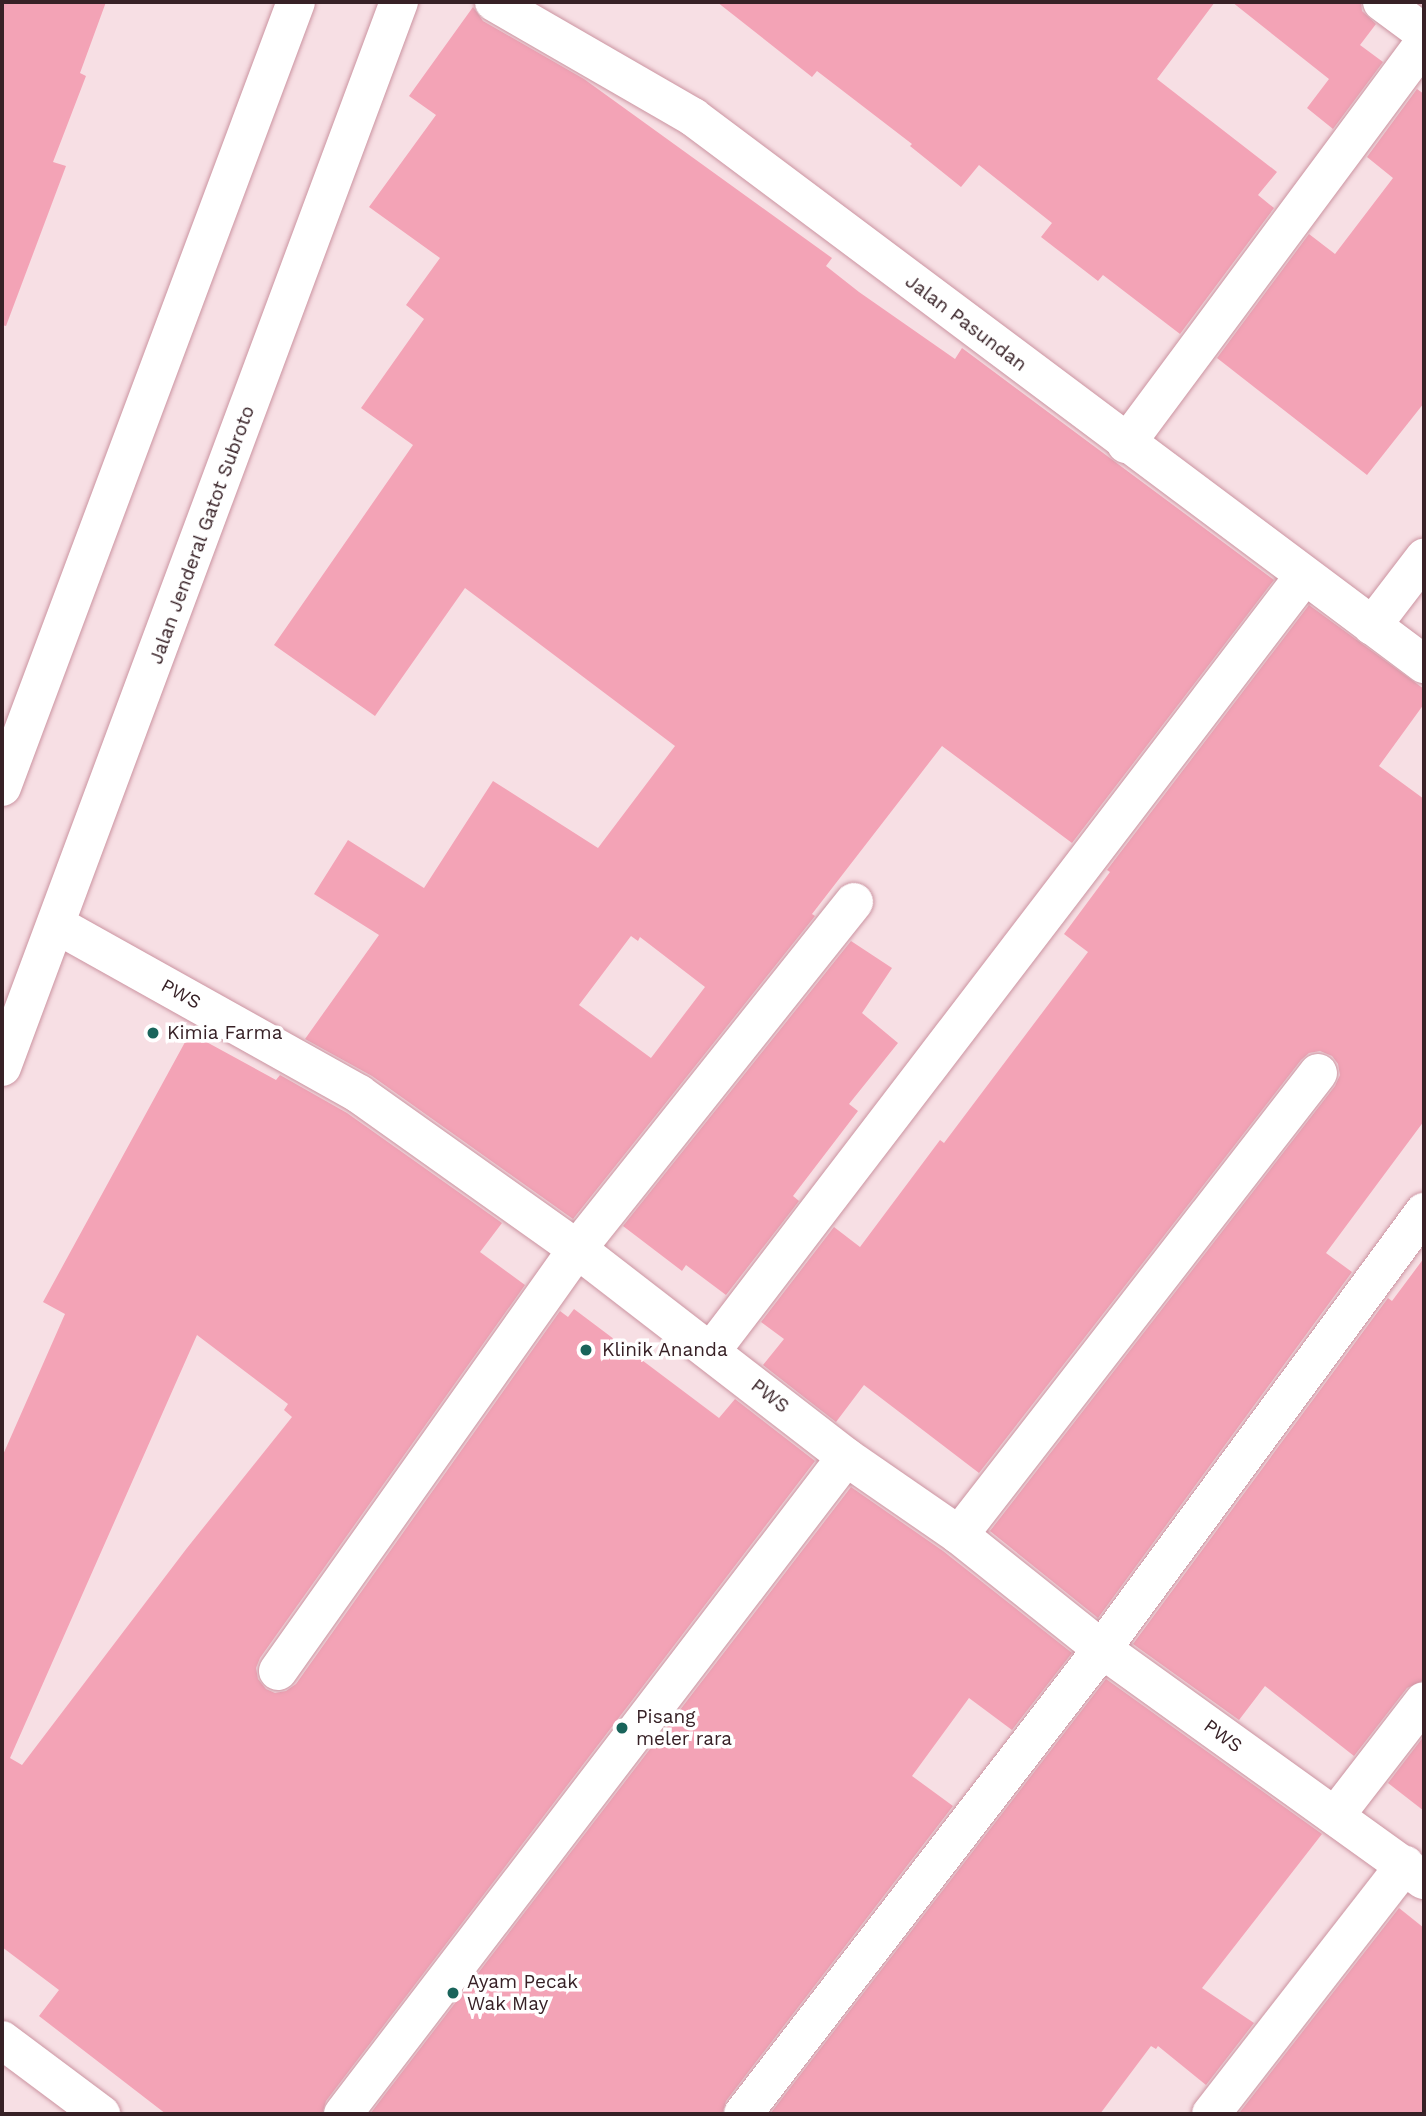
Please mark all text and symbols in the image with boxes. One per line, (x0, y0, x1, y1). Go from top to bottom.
street label: Jalan Pasundan (901, 270, 1031, 376)
street label: Jalan Jenderal Gatot Subroto (144, 402, 260, 668)
street label: PWS (157, 974, 205, 1014)
place label: Kimia Farma (167, 1022, 283, 1044)
marker: Kimia Farma (145, 1025, 161, 1041)
place label: Klinik Ananda (602, 1339, 729, 1361)
marker: Klinik Ananda (576, 1340, 596, 1360)
street label: PWS (746, 1374, 794, 1418)
place label: Pisang meler rara (636, 1706, 733, 1750)
street label: PWS (1199, 1714, 1247, 1758)
marker: Pisang meler rara (614, 1720, 630, 1736)
place label: Ayam Pecak Wak May (467, 1971, 578, 2015)
marker: Ayam Pecak Wak May (445, 1985, 461, 2001)

